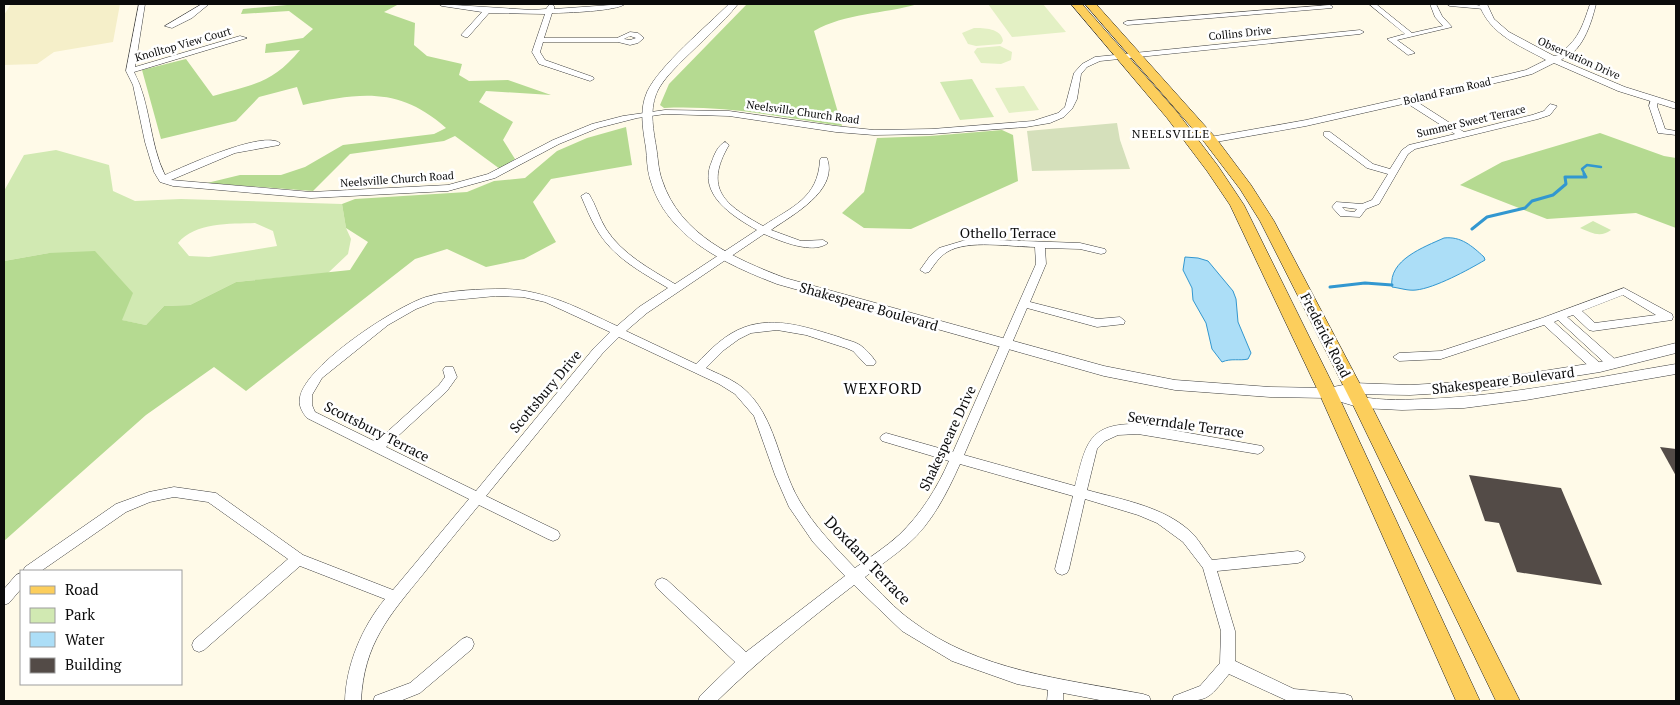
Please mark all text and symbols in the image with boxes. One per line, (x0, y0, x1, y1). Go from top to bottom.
street label: Collins Drive (1208, 23, 1273, 43)
street label: Knolltop View Court (133, 24, 233, 64)
street label: Observation Drive (1536, 34, 1623, 83)
street label: Boland Farm Road (1402, 74, 1492, 108)
street label: Neelsville Church Road (746, 97, 860, 127)
street label: Summer Sweet Terrace (1415, 102, 1527, 140)
district label: NEELSVILLE (1132, 126, 1210, 141)
street label: Neelsville Church Road (340, 168, 454, 190)
street label: Othello Terrace (960, 223, 1056, 242)
street label: Shakespeare Boulevard (797, 277, 941, 335)
street label: Frederick Road (1296, 289, 1356, 381)
street label: Scottsbury Drive (505, 345, 585, 437)
street label: Shakespeare Boulevard (1431, 362, 1576, 398)
district label: WEXFORD (843, 378, 923, 398)
street label: Shakespeare Drive (914, 382, 980, 494)
street label: Scottsbury Terrace (321, 396, 433, 466)
street label: Severndale Terrace (1127, 406, 1245, 442)
street label: Doxdam Terrace (820, 511, 916, 609)
legend (20, 570, 182, 685)
text: Road (65, 579, 98, 599)
text: Park (65, 604, 95, 624)
text: Water (65, 629, 105, 649)
text: Building (65, 654, 123, 674)

